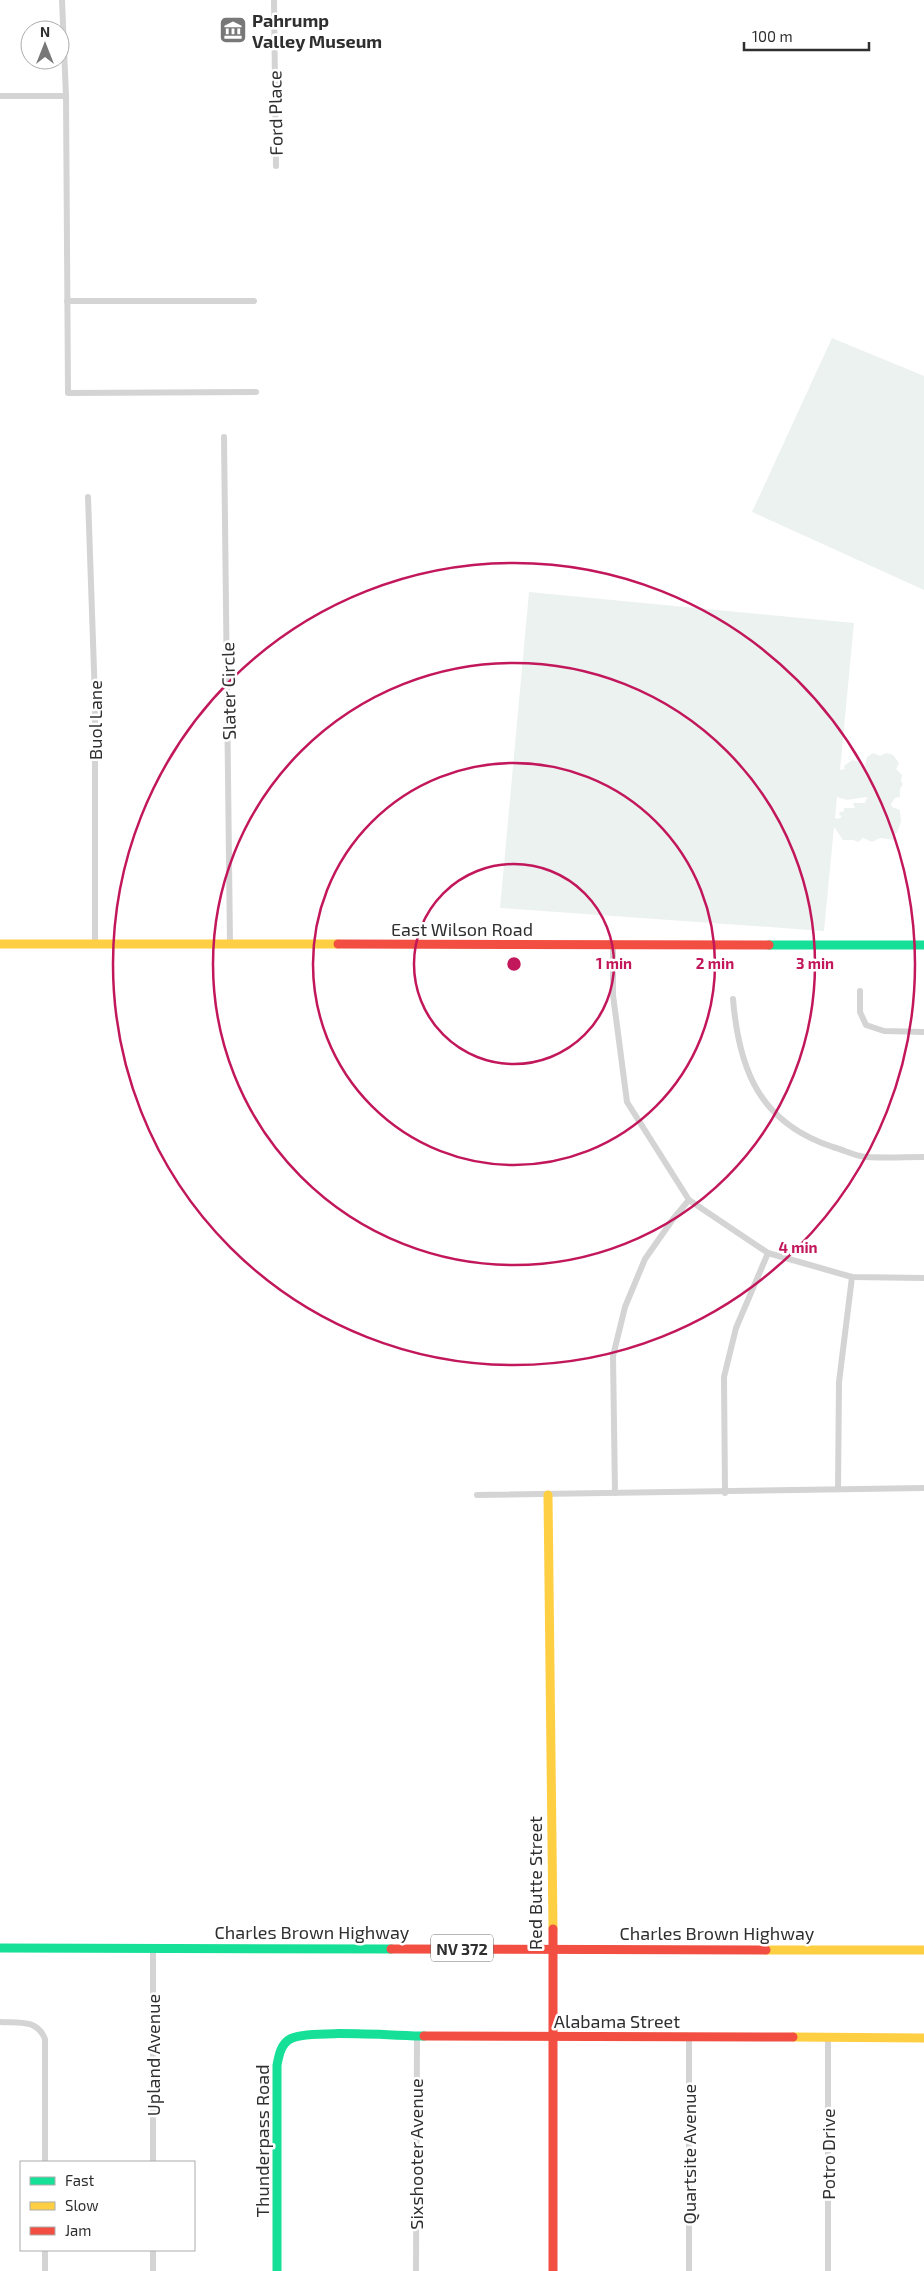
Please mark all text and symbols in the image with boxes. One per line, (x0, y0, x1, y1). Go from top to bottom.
place label: Pahrump Valley Museum (252, 9, 382, 52)
museum icon: Pahrump Valley Museum (218, 15, 248, 45)
north arrow (20, 20, 70, 70)
scale bar (744, 20, 869, 52)
text: N (40, 23, 50, 40)
text: 100 m (752, 27, 793, 45)
street label: Ford Place (263, 70, 287, 156)
street label: Slater Circle (216, 642, 240, 740)
street label: Buol Lane (84, 680, 106, 760)
street label: East Wilson Road (391, 918, 533, 940)
text: 1 min (596, 954, 632, 972)
text: 2 min (696, 954, 734, 972)
text: 3 min (796, 954, 834, 972)
centre of rings (505, 955, 523, 973)
text: 4 min (778, 1238, 818, 1256)
street label: Red Butte Street (524, 1816, 546, 1950)
street label: Charles Brown Highway (215, 1921, 410, 1943)
street label: Charles Brown Highway (620, 1922, 815, 1944)
road number: NV 372 (431, 1935, 493, 1962)
street label: Upland Avenue (142, 1994, 164, 2116)
street label: Alabama Street (554, 2010, 680, 2032)
street label: Thunderpass Road (251, 2065, 273, 2217)
street label: Sixshooter Avenue (405, 2078, 427, 2230)
street label: Quartsite Avenue (678, 2084, 700, 2224)
street label: Potro Drive (817, 2108, 839, 2200)
legend (20, 2161, 195, 2251)
text: Fast (65, 2171, 95, 2189)
text: Slow (65, 2196, 99, 2214)
text: Jam (65, 2221, 91, 2239)

